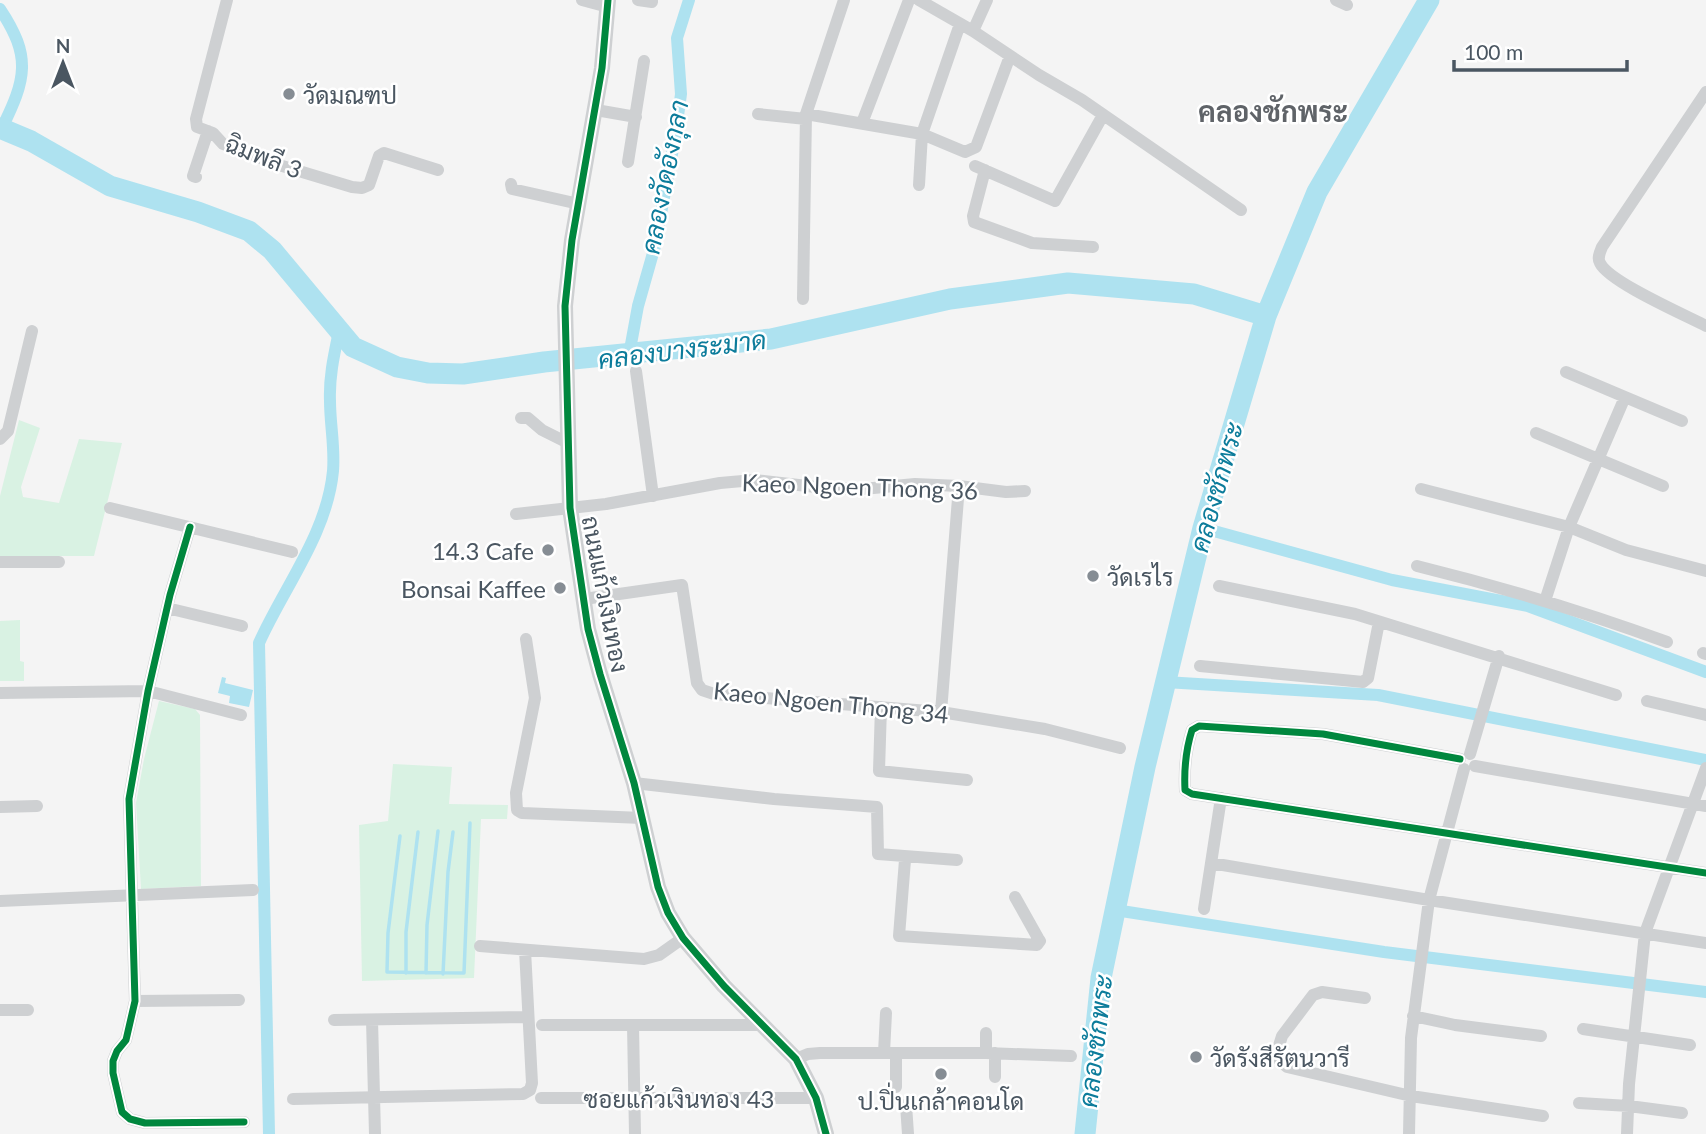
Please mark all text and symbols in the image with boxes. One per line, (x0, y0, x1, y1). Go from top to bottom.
north arrow (28, 28, 98, 98)
scale bar (1454, 28, 1627, 72)
text: N (56, 34, 70, 57)
text: 100 m (1464, 39, 1523, 64)
place label: วัดมณฑป (303, 80, 397, 109)
marker: วัดมณฑป (281, 86, 297, 102)
district label: คลองชักพระ (1198, 94, 1348, 128)
water label: คลองวัดอังกุลา (633, 97, 698, 257)
street label: ฉิมพลี 3 (222, 128, 306, 184)
water label: คลองบางระมาด (596, 323, 768, 375)
water label: คลองชักพระ (1182, 418, 1250, 556)
street label: Kaeo Ngoen Thong 36 (741, 467, 979, 505)
street label: ถนนแก้วเงินทอง (577, 513, 635, 675)
place label: 14.3 Cafe (432, 536, 534, 565)
marker: 14.3 Cafe (540, 542, 556, 558)
place label: วัดเรไร (1107, 562, 1174, 591)
marker: วัดเรไร (1085, 568, 1101, 584)
place label: Bonsai Kaffee (401, 574, 546, 603)
marker: Bonsai Kaffee (552, 580, 568, 596)
street label: Kaeo Ngoen Thong 34 (712, 675, 950, 729)
water label: คลองชักพระ (1071, 973, 1119, 1109)
place label: วัดรังสีรัตนวารี (1210, 1043, 1350, 1072)
marker: วัดรังสีรัตนวารี (1188, 1049, 1204, 1065)
marker: ป.ปิ่นเกล้าคอนโด (933, 1066, 949, 1082)
place label: ป.ปิ่นเกล้าคอนโด (858, 1082, 1024, 1115)
street label: ซอยแก้วเงินทอง 43 (584, 1084, 774, 1113)

